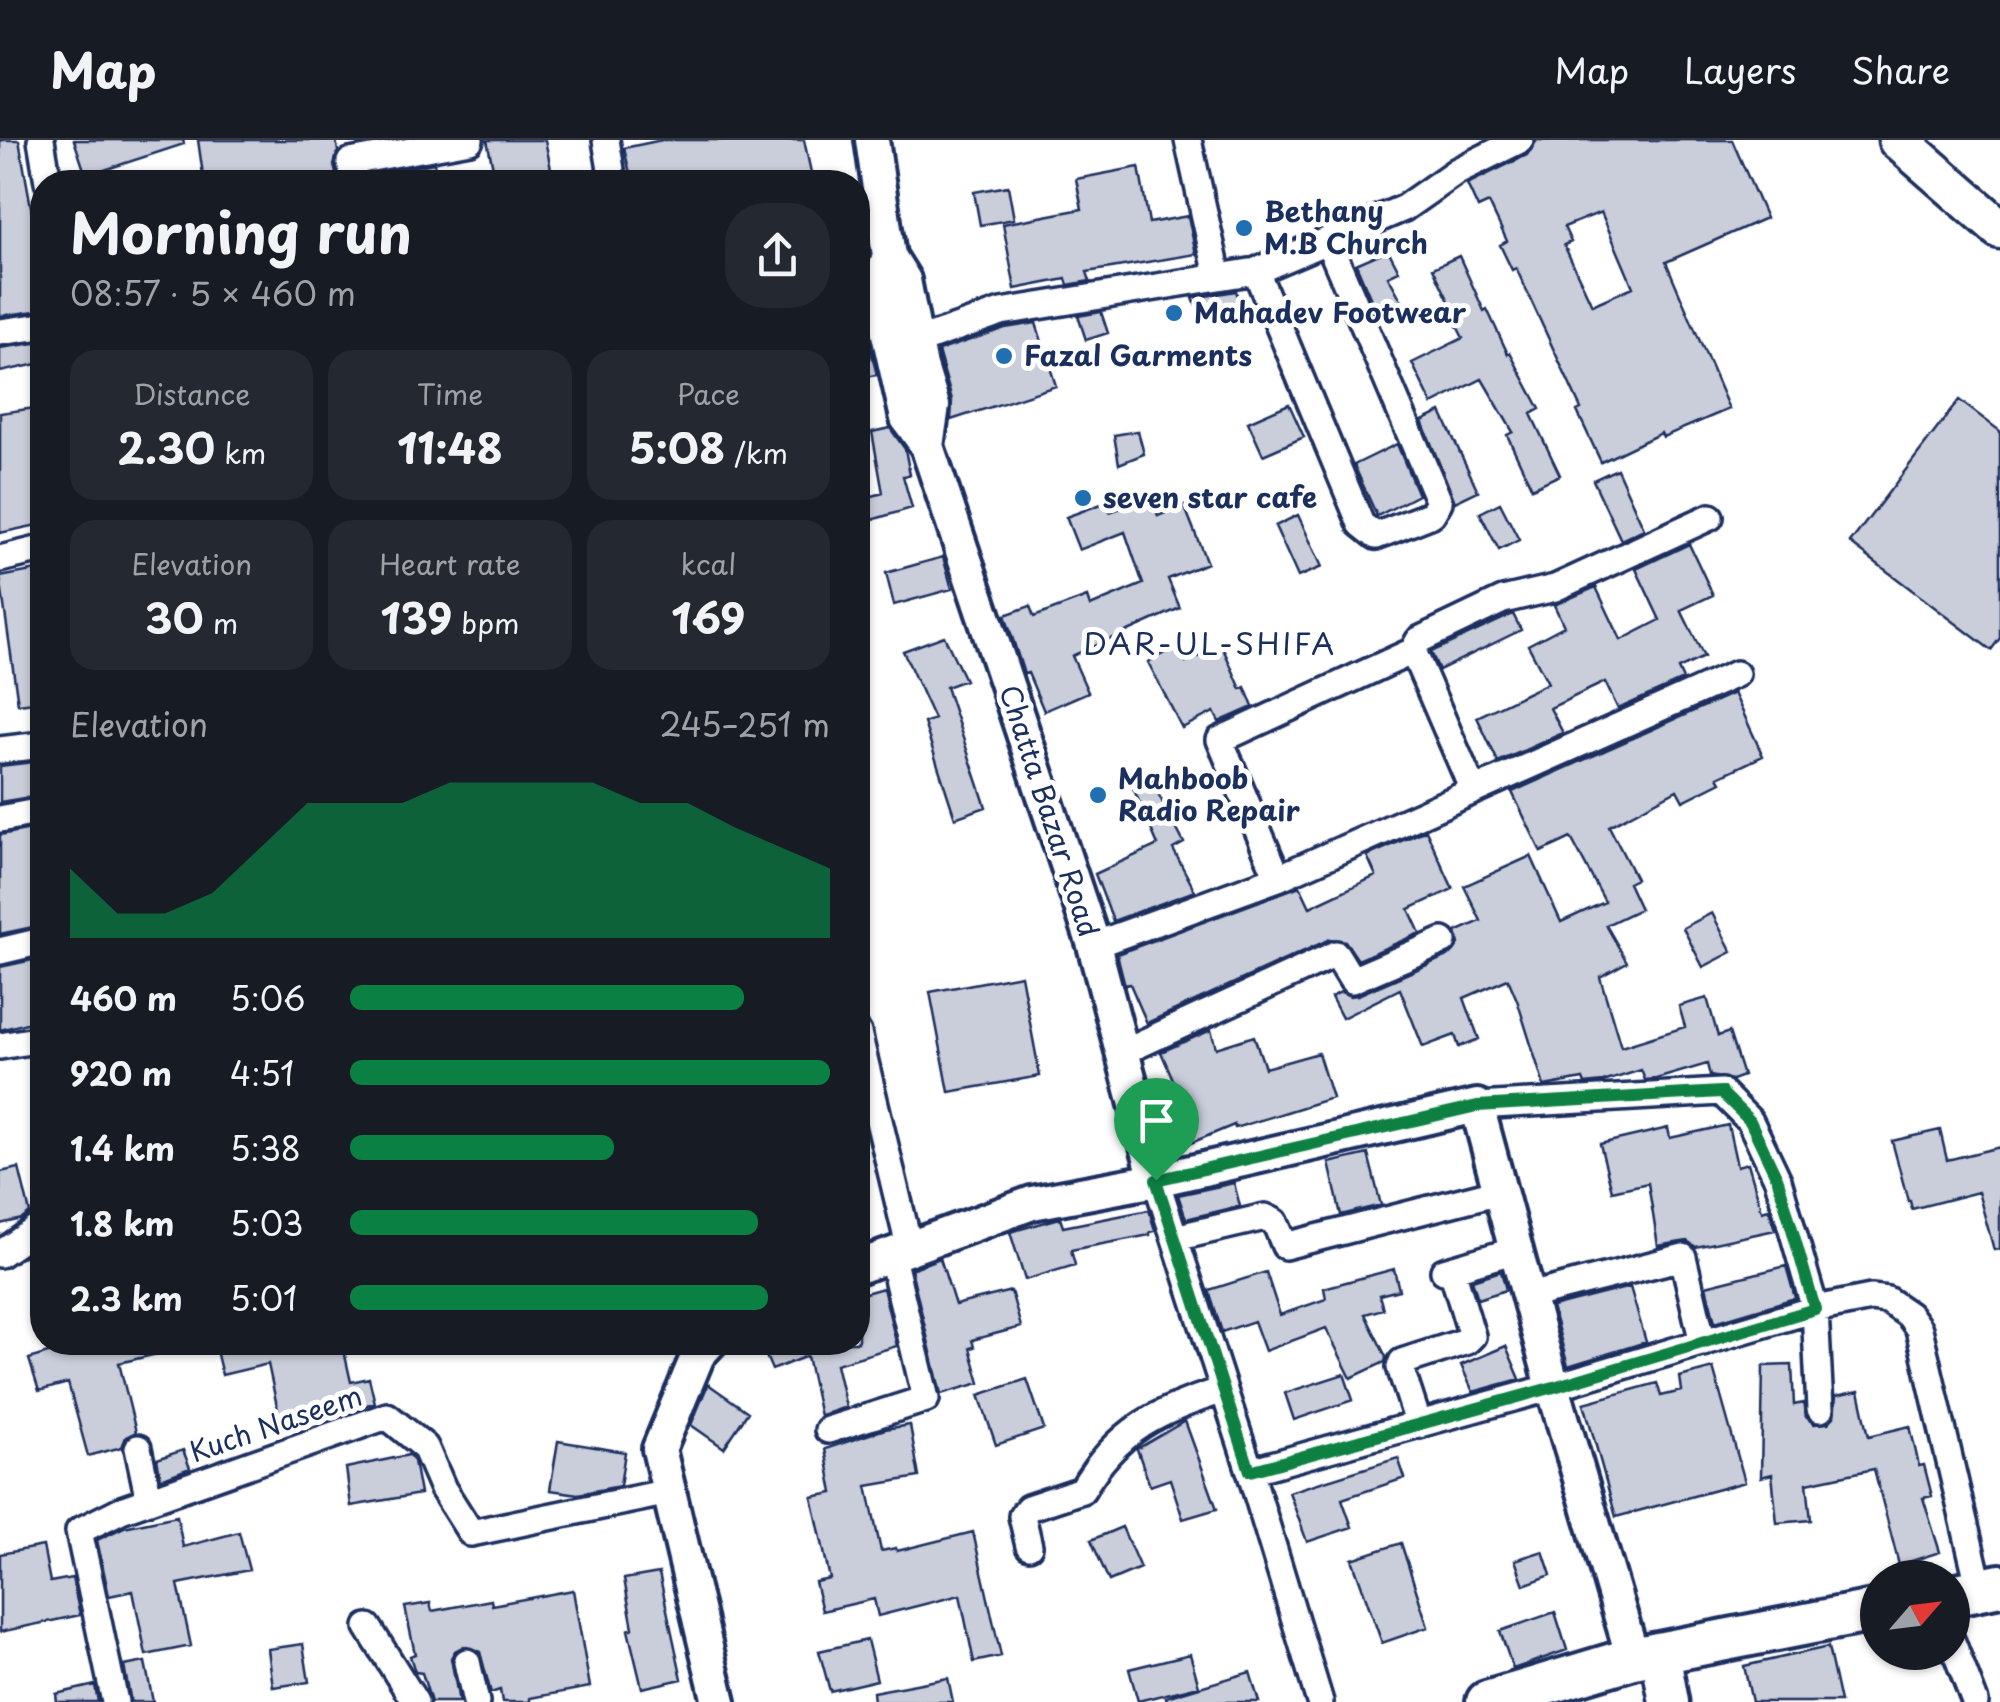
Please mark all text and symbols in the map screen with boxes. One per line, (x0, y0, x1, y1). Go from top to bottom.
text: Map (50, 33, 156, 105)
text: Map (1554, 43, 1629, 96)
text: Layers (1684, 43, 1796, 96)
text: Share (1851, 43, 1950, 96)
place label: Bethany M.B Church (1264, 189, 1428, 264)
text: Morning run (70, 190, 412, 273)
button: share (725, 203, 830, 308)
marker: Bethany M.B Church (1233, 217, 1255, 239)
text: 08:57 · 5 × 460 m (70, 269, 356, 317)
place label: Mahadev Footwear (1194, 290, 1467, 333)
marker: Mahadev Footwear (1163, 302, 1185, 324)
place label: Fazal Garments (1024, 333, 1252, 376)
marker: Fazal Garments (993, 345, 1015, 367)
text: Distance (133, 372, 250, 415)
text: Time (417, 372, 483, 415)
text: Pace (677, 372, 740, 415)
text: 2.30 (117, 415, 215, 478)
text: 11:48 (397, 415, 503, 478)
text: 5:08 (629, 415, 725, 478)
text: km (215, 431, 266, 474)
text: /km (725, 431, 788, 474)
place label: seven star cafe (1103, 475, 1317, 518)
marker: seven star cafe (1072, 487, 1094, 509)
text: Elevation (131, 542, 252, 585)
text: Heart rate (379, 542, 521, 585)
text: kcal (680, 542, 736, 585)
text: 30 (145, 585, 204, 648)
text: 139 (380, 585, 452, 648)
text: 169 (671, 585, 745, 648)
text: m (204, 601, 238, 644)
text: bpm (452, 601, 520, 644)
district label: DAR-UL-SHIFA (1083, 620, 1337, 665)
street label: Chatta Bazar Road (989, 679, 1111, 942)
text: Elevation (70, 700, 208, 748)
text: 245–251 m (659, 700, 830, 748)
place label: Mahboob Radio Repair (1118, 756, 1300, 831)
marker: Mahboob Radio Repair (1087, 784, 1109, 806)
text: 460 m (70, 974, 177, 1022)
text: 5:06 (230, 974, 306, 1022)
text: 920 m (70, 1049, 172, 1097)
text: 4:51 (230, 1049, 294, 1097)
pin (1114, 1078, 1199, 1181)
icon: arrive (1129, 1093, 1184, 1148)
text: 1.4 km (70, 1124, 175, 1172)
text: 5:38 (230, 1124, 301, 1172)
text: 1.8 km (70, 1199, 174, 1247)
text: 5:03 (230, 1199, 303, 1247)
text: 2.3 km (70, 1274, 183, 1322)
text: 5:01 (230, 1274, 297, 1322)
street label: Kuch Naseem (183, 1373, 368, 1472)
north arrow (1860, 1560, 1970, 1670)
map controls (1860, 1560, 1970, 1670)

